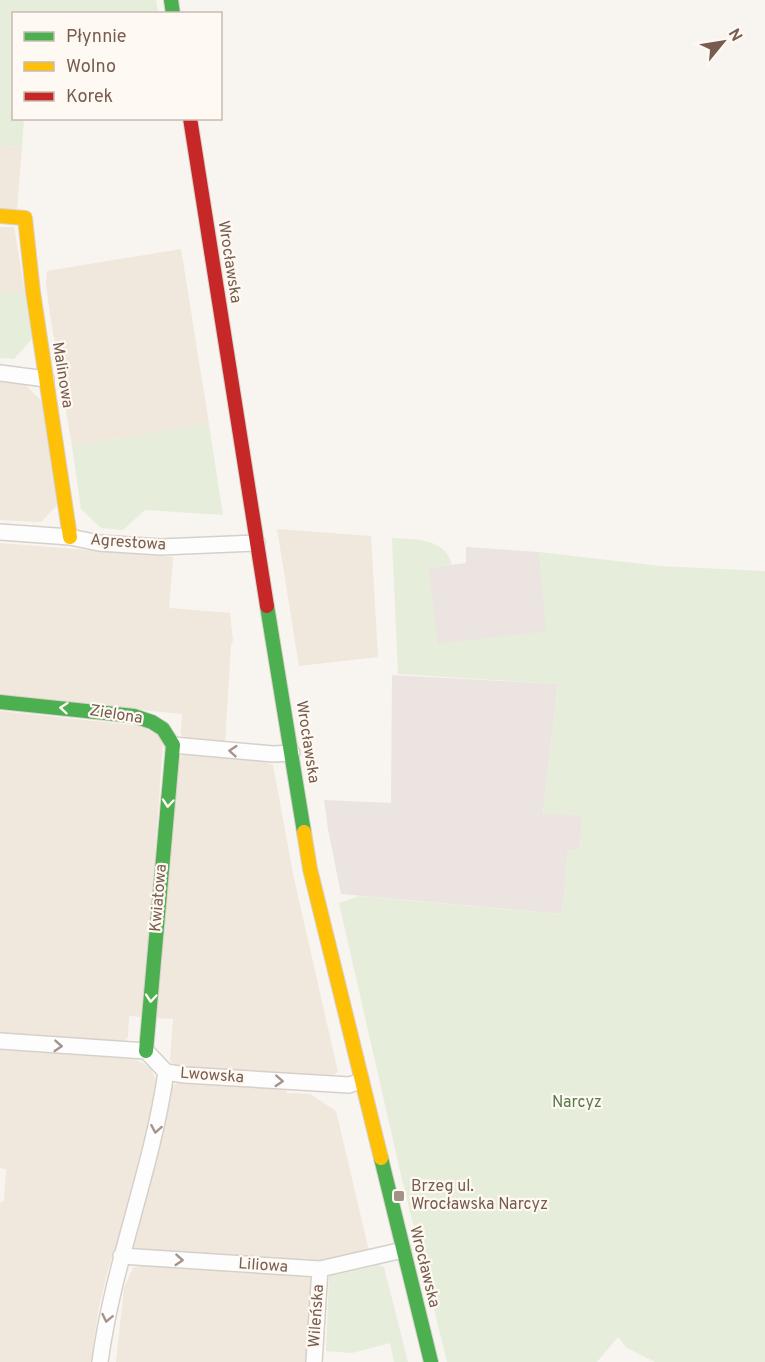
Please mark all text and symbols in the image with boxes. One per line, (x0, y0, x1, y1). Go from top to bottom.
legend (12, 12, 222, 120)
north arrow (693, 12, 753, 72)
text: Płynnie (66, 26, 127, 49)
text: N (723, 26, 746, 45)
text: Wolno (66, 56, 116, 79)
text: Korek (66, 86, 113, 109)
street label: Wrocławska (213, 219, 245, 305)
street label: Malinowa (47, 340, 77, 410)
street label: Agrestowa (89, 530, 167, 556)
street label: Wrocławska (291, 699, 323, 785)
street label: Zielona (88, 701, 144, 729)
one-way arrow (60, 702, 69, 715)
one-way arrow (229, 744, 238, 757)
one-way arrow (161, 799, 174, 808)
street label: Kwiatowa (146, 863, 172, 933)
one-way arrow (145, 993, 158, 1002)
one-way arrow (54, 1039, 63, 1052)
street label: Lwowska (179, 1064, 245, 1088)
one-way arrow (275, 1074, 284, 1087)
park label: Narcyz (552, 1093, 602, 1113)
one-way arrow (150, 1124, 163, 1134)
place label: Brzeg ul. Wrocławska Narcyz (411, 1177, 548, 1215)
marker: Brzeg ul. Wrocławska Narcyz (392, 1189, 406, 1203)
street label: Wrocławska (404, 1224, 444, 1310)
one-way arrow (174, 1253, 183, 1266)
street label: Liliowa (237, 1254, 289, 1278)
street label: Wileńska (305, 1284, 329, 1348)
one-way arrow (101, 1313, 114, 1323)

